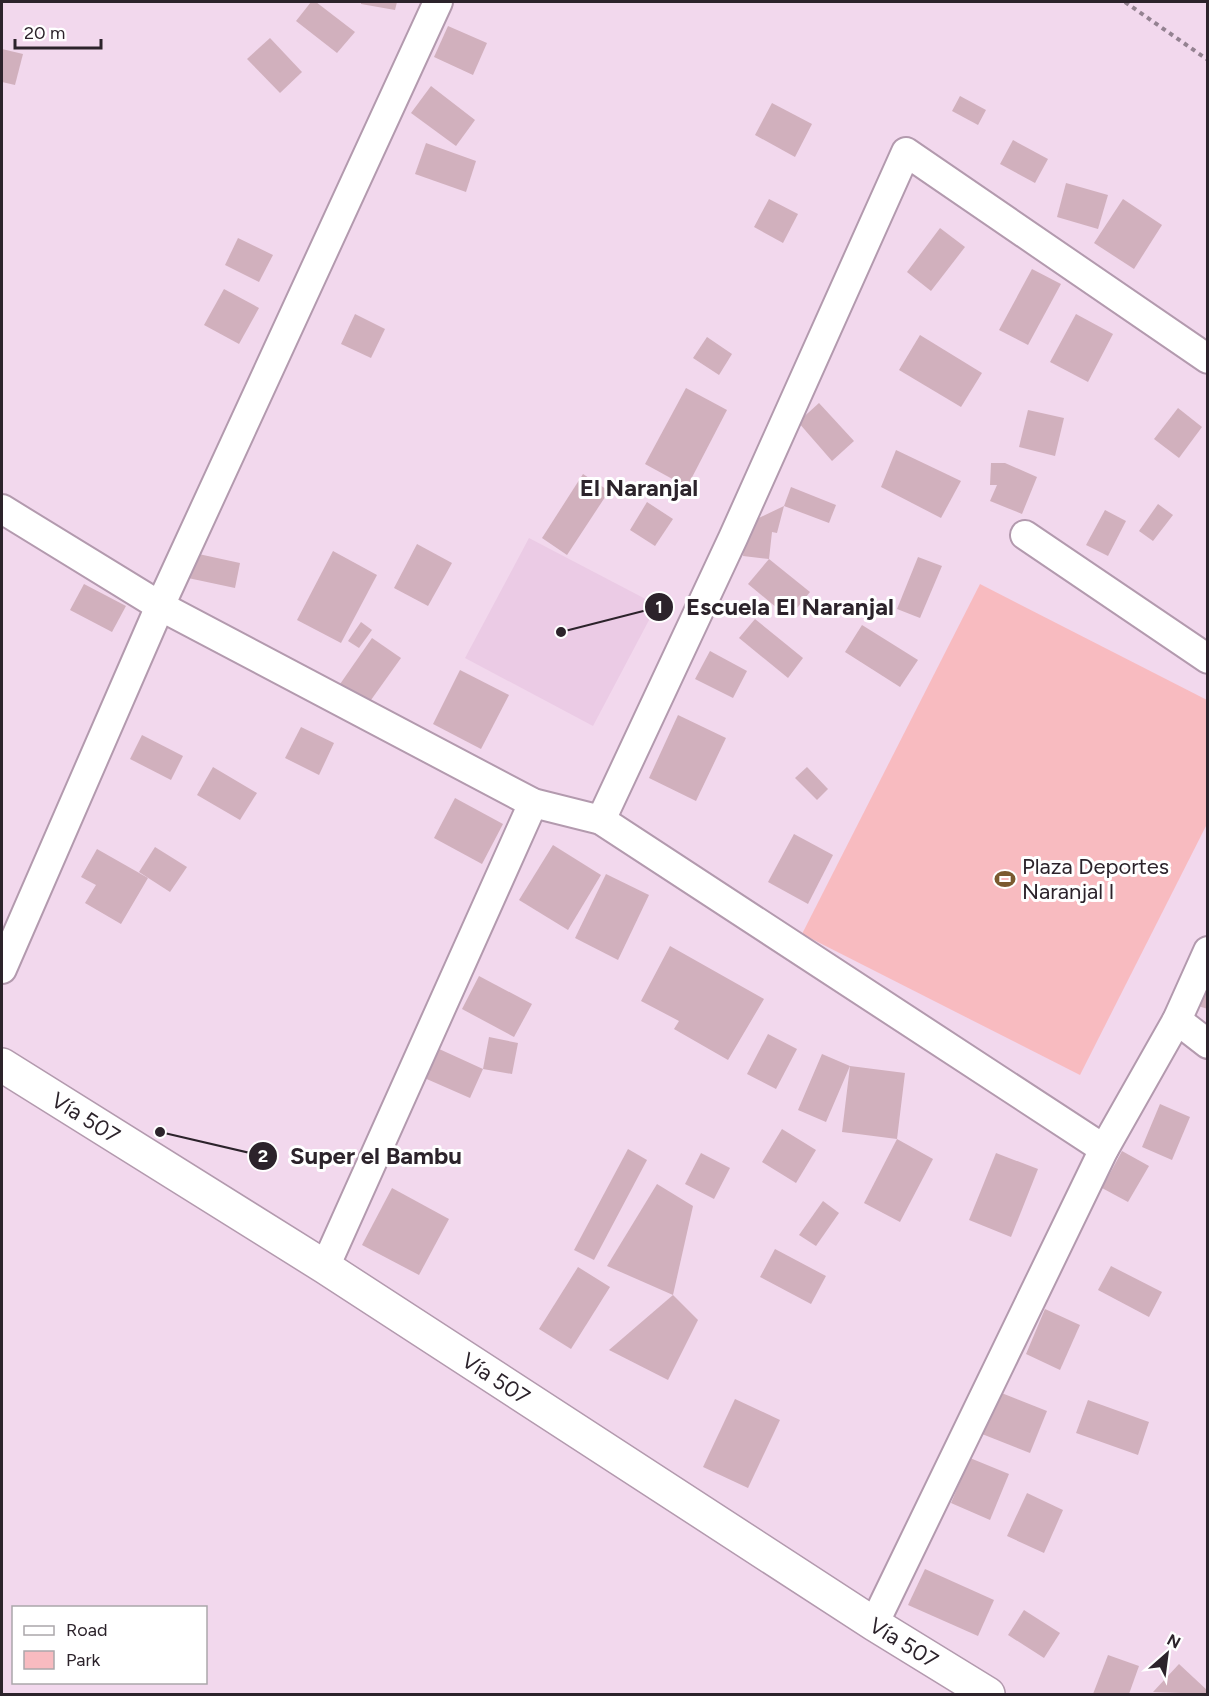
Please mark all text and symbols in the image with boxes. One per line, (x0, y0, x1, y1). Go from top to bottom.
scale bar (15, 12, 100, 50)
text: 20 m (24, 22, 65, 44)
district label: El Naranjal (580, 473, 698, 502)
callout: Escuela El Naranjal (644, 586, 906, 628)
text: Escuela El Naranjal (686, 592, 894, 621)
text: 1 (655, 596, 663, 618)
place label: Plaza Deportes Naranjal I (1022, 853, 1169, 905)
sports icon: Plaza Deportes Naranjal I (993, 867, 1017, 891)
street label: Vía 507 (47, 1086, 125, 1149)
callout: Super el Bambu (248, 1135, 474, 1177)
text: Super el Bambu (290, 1141, 462, 1170)
text: 2 (258, 1145, 268, 1167)
street label: Vía 507 (457, 1346, 535, 1410)
legend (12, 1606, 207, 1684)
street label: Vía 507 (865, 1611, 943, 1674)
text: Road (66, 1619, 107, 1641)
north arrow (1137, 1624, 1197, 1684)
text: N (1164, 1630, 1184, 1652)
text: Park (66, 1649, 101, 1671)

